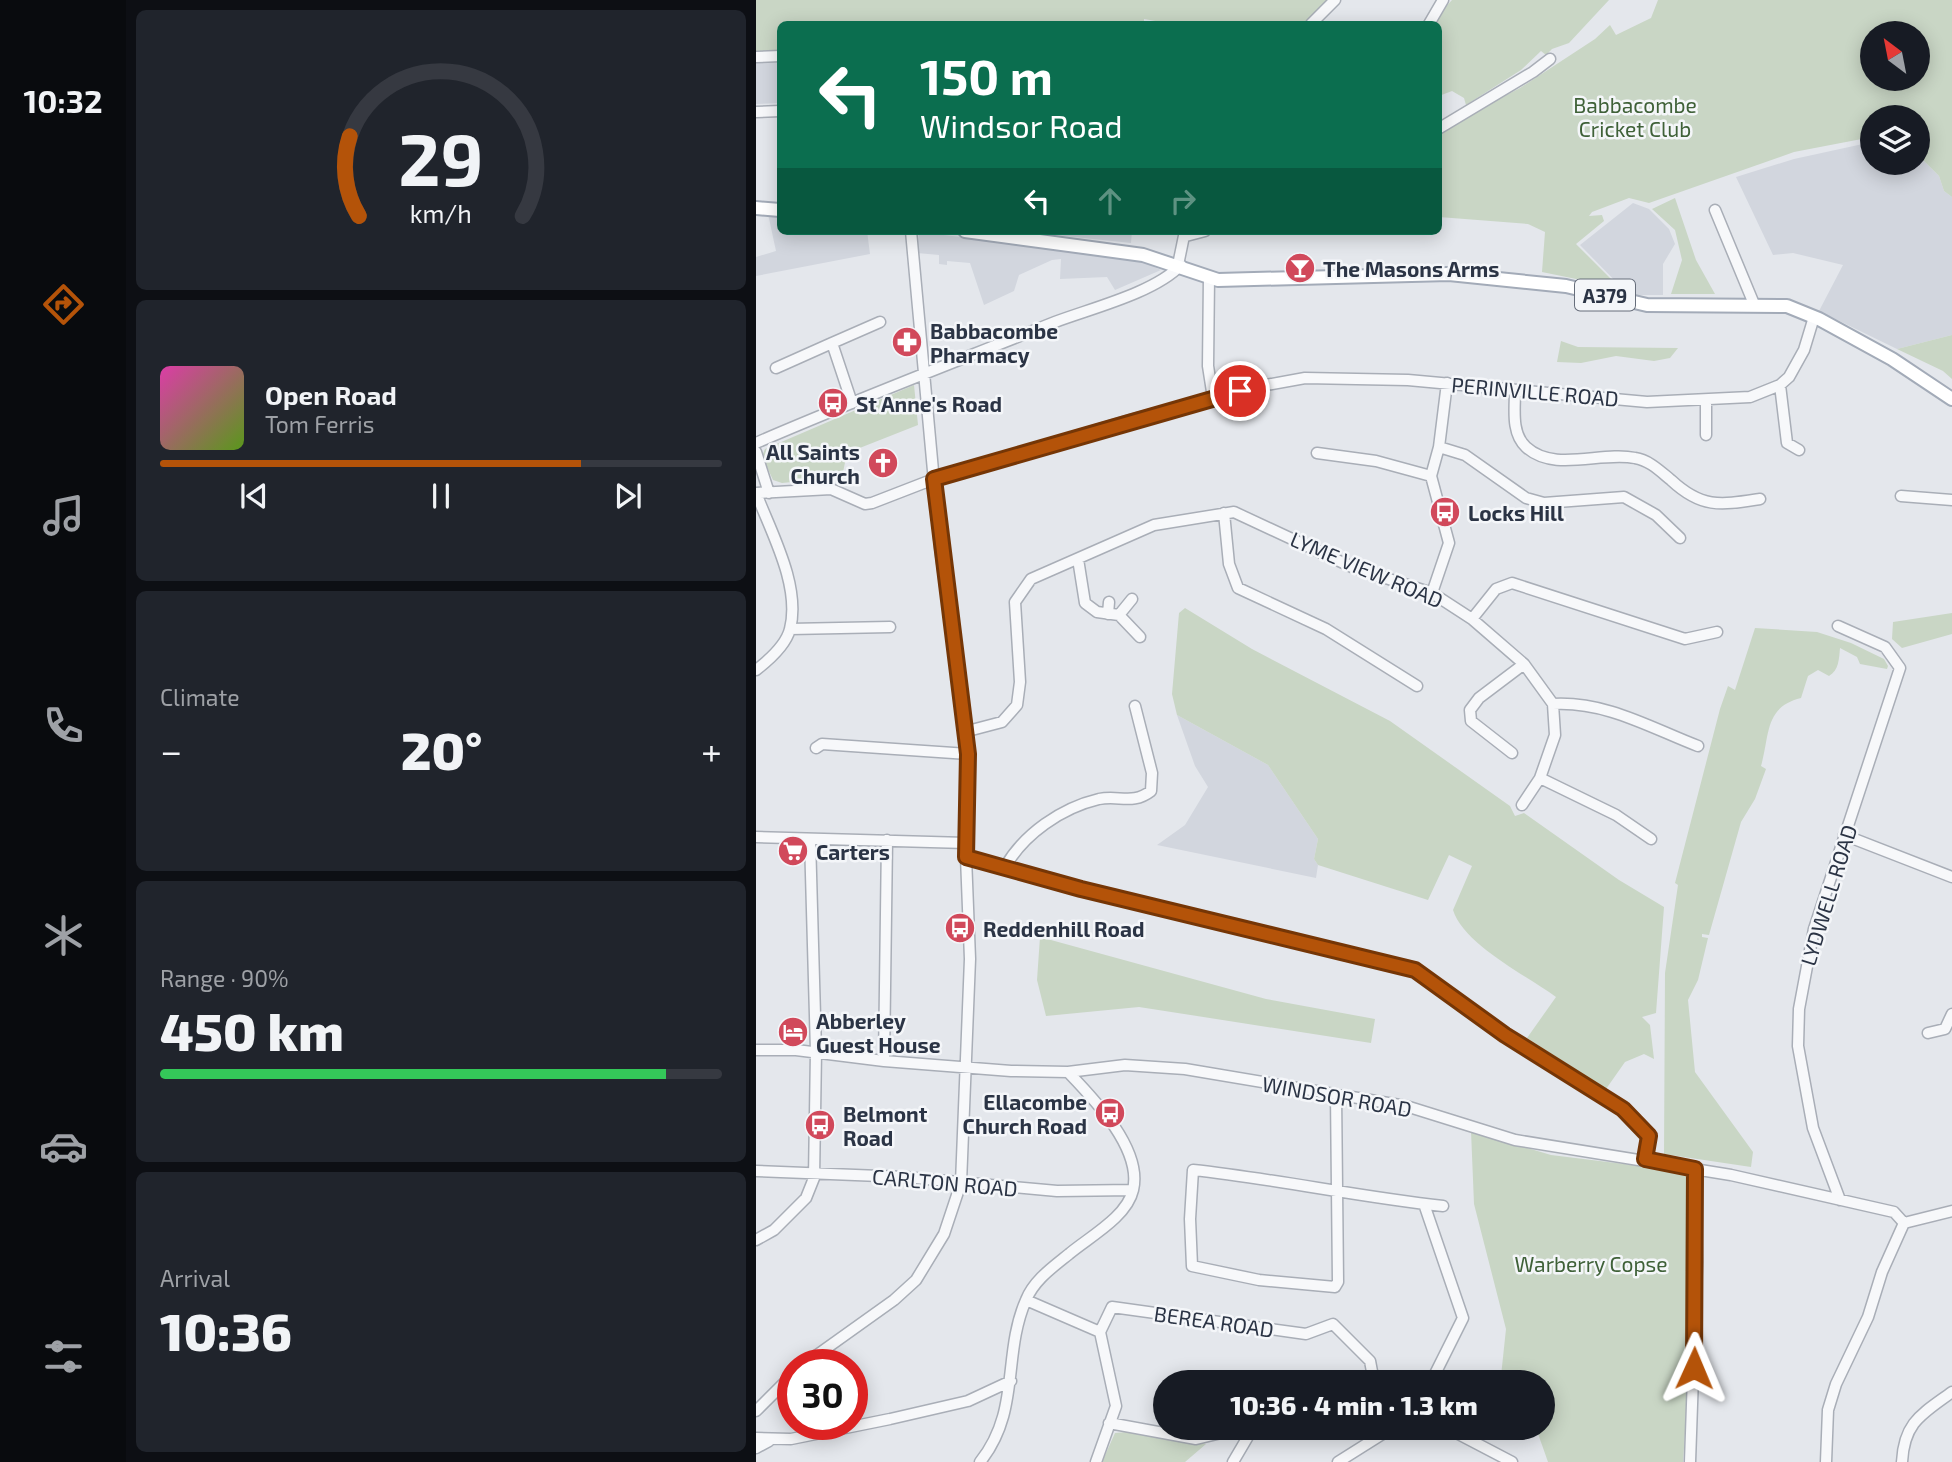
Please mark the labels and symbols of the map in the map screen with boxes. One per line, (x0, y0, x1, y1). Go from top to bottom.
north arrow (1860, 21, 1930, 91)
park label: Babbacombe Cricket Club (1573, 92, 1697, 141)
bar icon: The Masons Arms (1283, 251, 1317, 285)
place label: The Masons Arms (1323, 256, 1500, 281)
road number: A379 (1575, 280, 1635, 310)
place label: Babbacombe Pharmacy (930, 318, 1058, 368)
pharmacy icon: Babbacombe Pharmacy (890, 325, 924, 359)
pin (1210, 361, 1270, 421)
street label: PERINVILLE ROAD (1450, 371, 1620, 411)
bus stop icon: St Anne's Road (816, 386, 850, 420)
place label: St Anne's Road (856, 391, 1002, 416)
place label: All Saints Church (766, 439, 860, 488)
church icon: All Saints Church (866, 446, 900, 480)
bus stop icon: Locks Hill (1428, 495, 1462, 529)
place label: Locks Hill (1468, 500, 1564, 525)
street label: LYME VIEW ROAD (1287, 526, 1447, 612)
street label: LYDWELL ROAD (1795, 821, 1861, 969)
supermarket icon: Carters (776, 834, 810, 868)
place label: Carters (816, 839, 890, 864)
bus stop icon: Reddenhill Road (943, 911, 977, 945)
place label: Reddenhill Road (983, 916, 1145, 941)
place label: Abberley Guest House (816, 1008, 941, 1057)
hotel icon: Abberley Guest House (776, 1015, 810, 1049)
street label: WINDSOR ROAD (1260, 1071, 1414, 1121)
place label: Ellacombe Church Road (963, 1089, 1087, 1138)
bus stop icon: Ellacombe Church Road (1093, 1096, 1127, 1130)
place label: Belmont Road (843, 1101, 928, 1150)
bus stop icon: Belmont Road (803, 1108, 837, 1142)
street label: CARLTON ROAD (871, 1163, 1019, 1201)
park label: Warberry Copse (1514, 1251, 1668, 1276)
street label: BEREA ROAD (1153, 1300, 1275, 1342)
position arrow (1657, 1331, 1731, 1405)
speed limit sign: 30 (777, 1349, 868, 1440)

